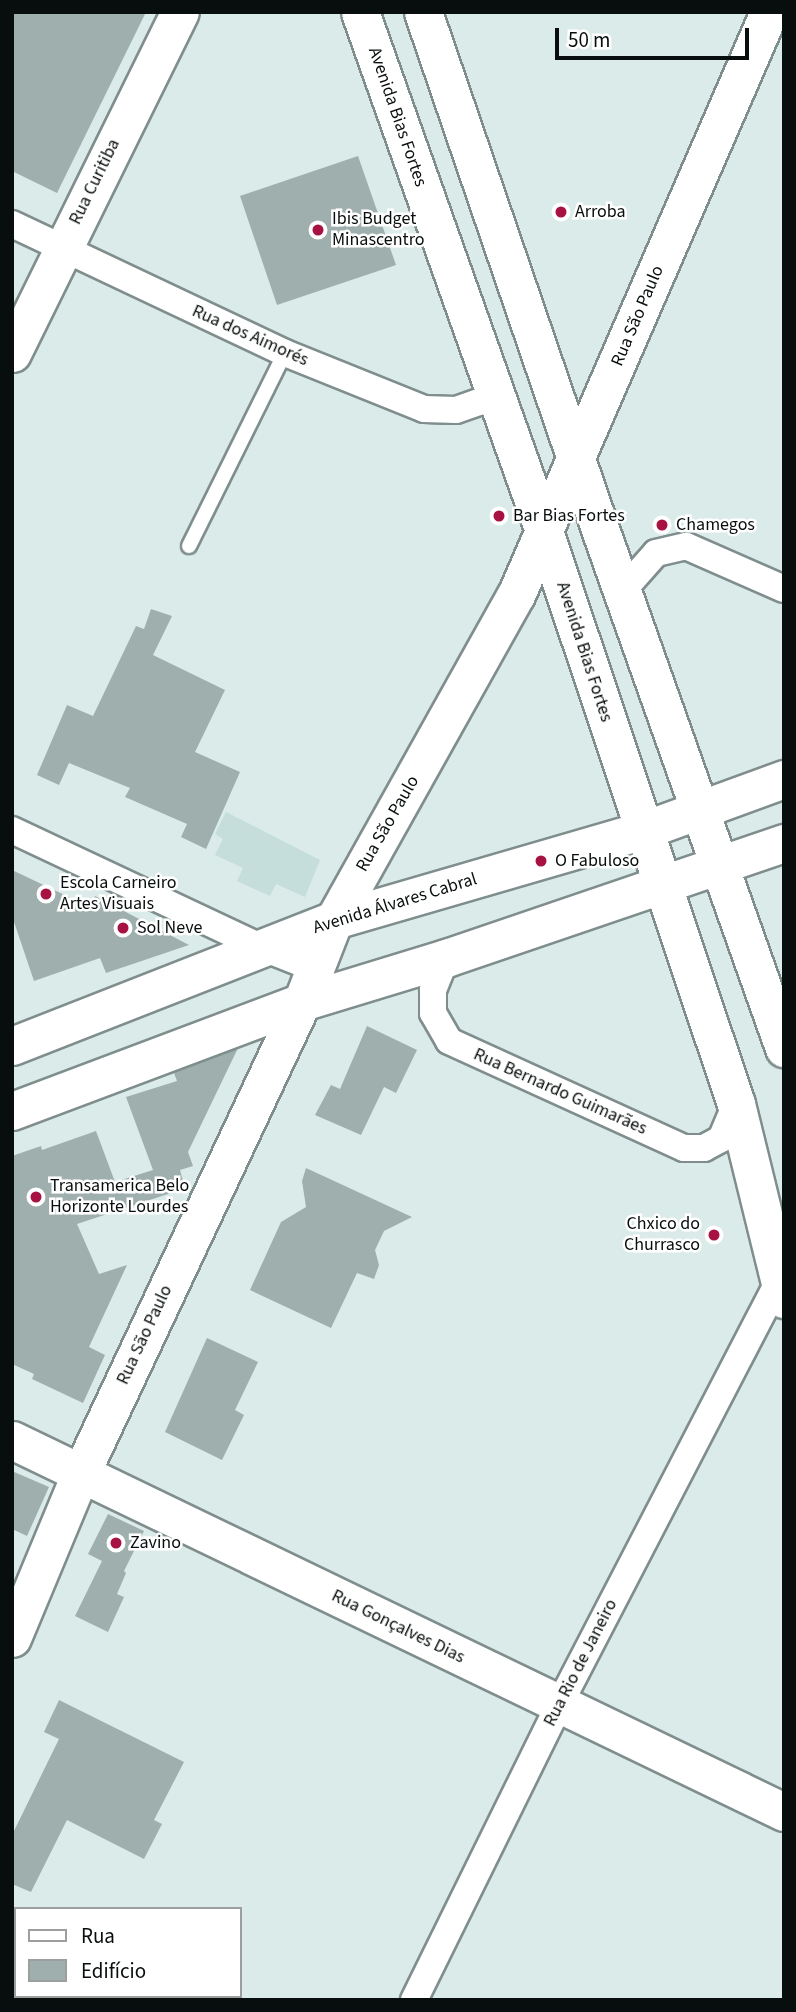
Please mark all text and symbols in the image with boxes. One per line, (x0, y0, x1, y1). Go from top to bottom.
scale bar (558, 14, 752, 58)
text: 50 m (568, 25, 610, 55)
street label: Avenida Bias Fortes (363, 44, 431, 190)
street label: Rua Curitiba (65, 136, 125, 228)
place label: Arroba (575, 201, 626, 223)
marker: Arroba (553, 204, 569, 220)
place label: Ibis Budget Minascentro (332, 209, 424, 252)
marker: Ibis Budget Minascentro (310, 222, 326, 238)
street label: Rua São Paulo (607, 262, 669, 370)
street label: Rua dos Aimorés (189, 301, 311, 371)
place label: Bar Bias Fortes (513, 505, 625, 527)
marker: Bar Bias Fortes (491, 508, 507, 524)
place label: Chamegos (676, 514, 755, 536)
marker: Chamegos (654, 517, 670, 533)
street label: Avenida Bias Fortes (551, 579, 617, 725)
street label: Rua São Paulo (352, 772, 424, 876)
place label: O Fabuloso (555, 850, 639, 872)
marker: O Fabuloso (533, 853, 549, 869)
street label: Avenida Álvares Cabral (310, 869, 480, 939)
place label: Escola Carneiro Artes Visuais (60, 873, 176, 916)
marker: Escola Carneiro Artes Visuais (38, 886, 54, 902)
place label: Sol Neve (137, 917, 202, 939)
marker: Sol Neve (115, 920, 131, 936)
street label: Rua Bernardo Guimarães (470, 1044, 650, 1140)
place label: Transamerica Belo Horizonte Lourdes (50, 1176, 189, 1218)
marker: Transamerica Belo Horizonte Lourdes (28, 1189, 44, 1205)
place label: Chxico do Churrasco (624, 1214, 700, 1256)
marker: Chxico do Churrasco (706, 1227, 722, 1243)
street label: Rua São Paulo (113, 1282, 177, 1388)
place label: Zavino (130, 1532, 181, 1554)
marker: Zavino (108, 1535, 124, 1551)
street label: Rua Gonçalves Dias (328, 1585, 468, 1669)
street label: Rua Rio de Janeiro (540, 1596, 622, 1730)
legend (14, 1907, 242, 1998)
text: Rua (81, 1921, 115, 1951)
text: Edifício (81, 1956, 146, 1986)

